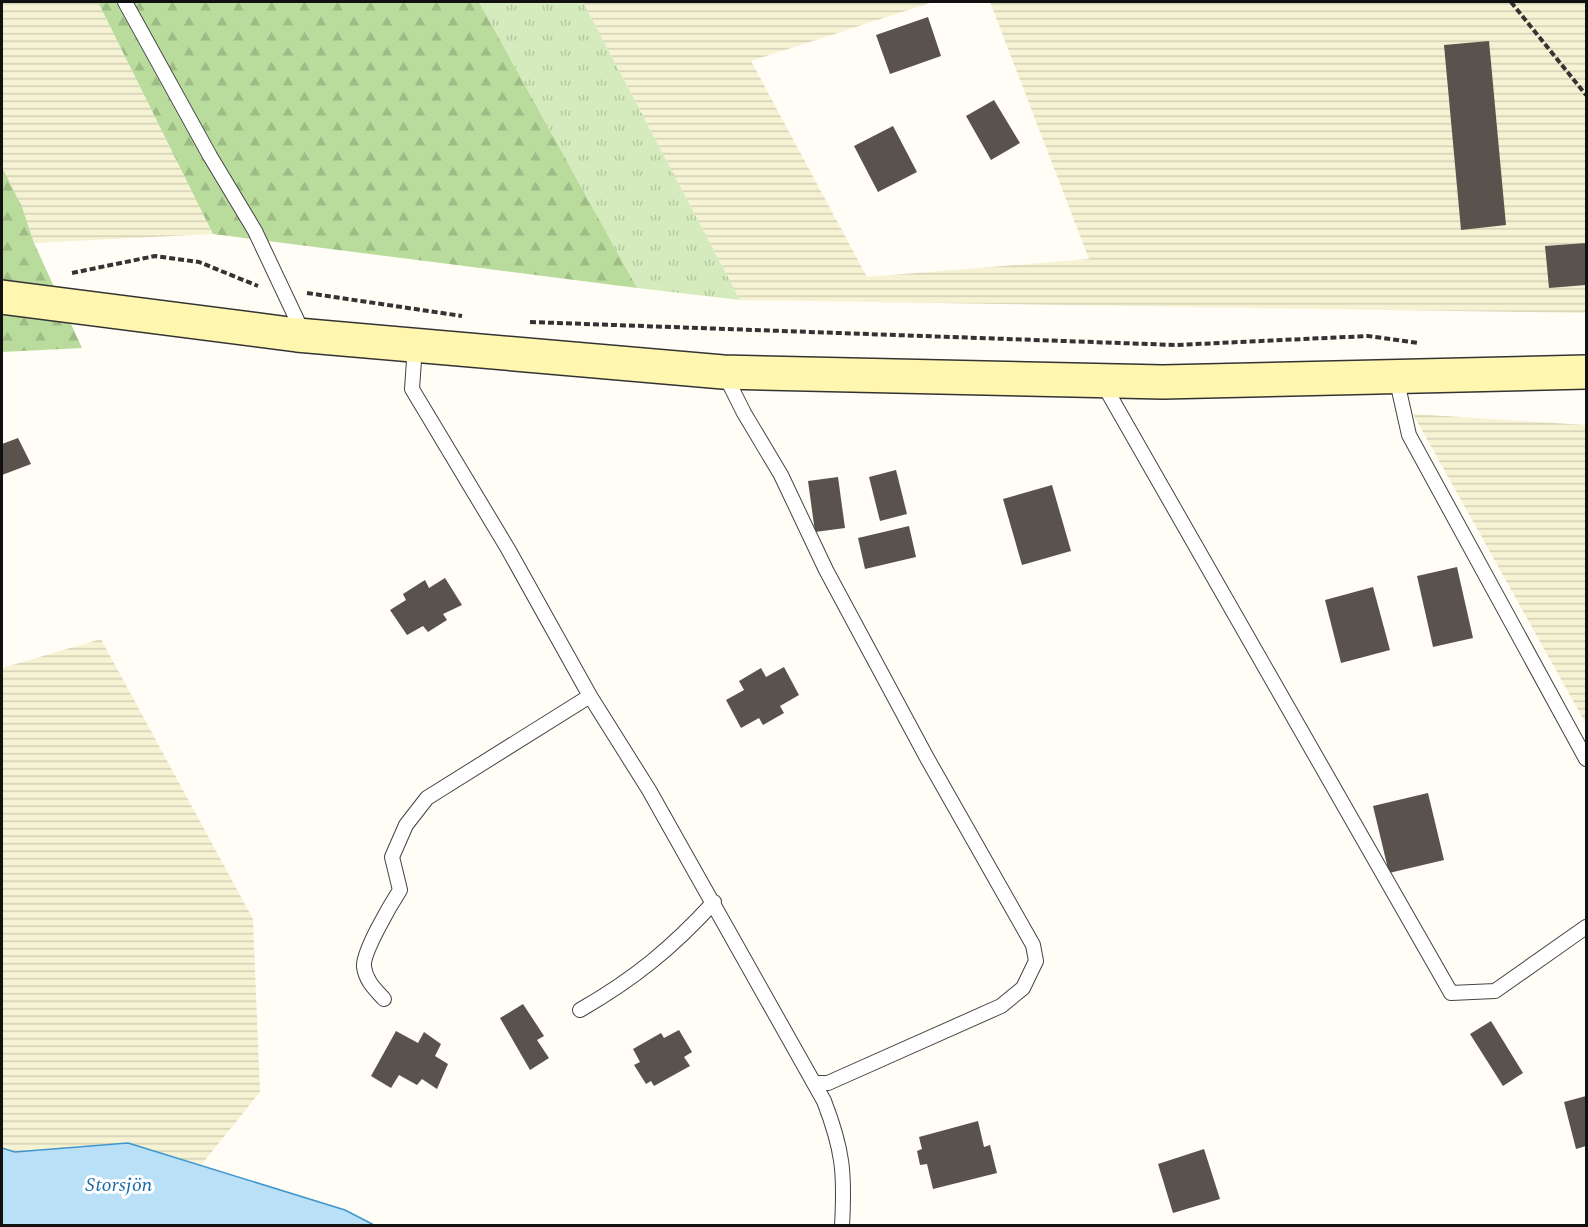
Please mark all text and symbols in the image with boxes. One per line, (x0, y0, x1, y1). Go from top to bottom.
water label: Storsjön (86, 1170, 153, 1200)

